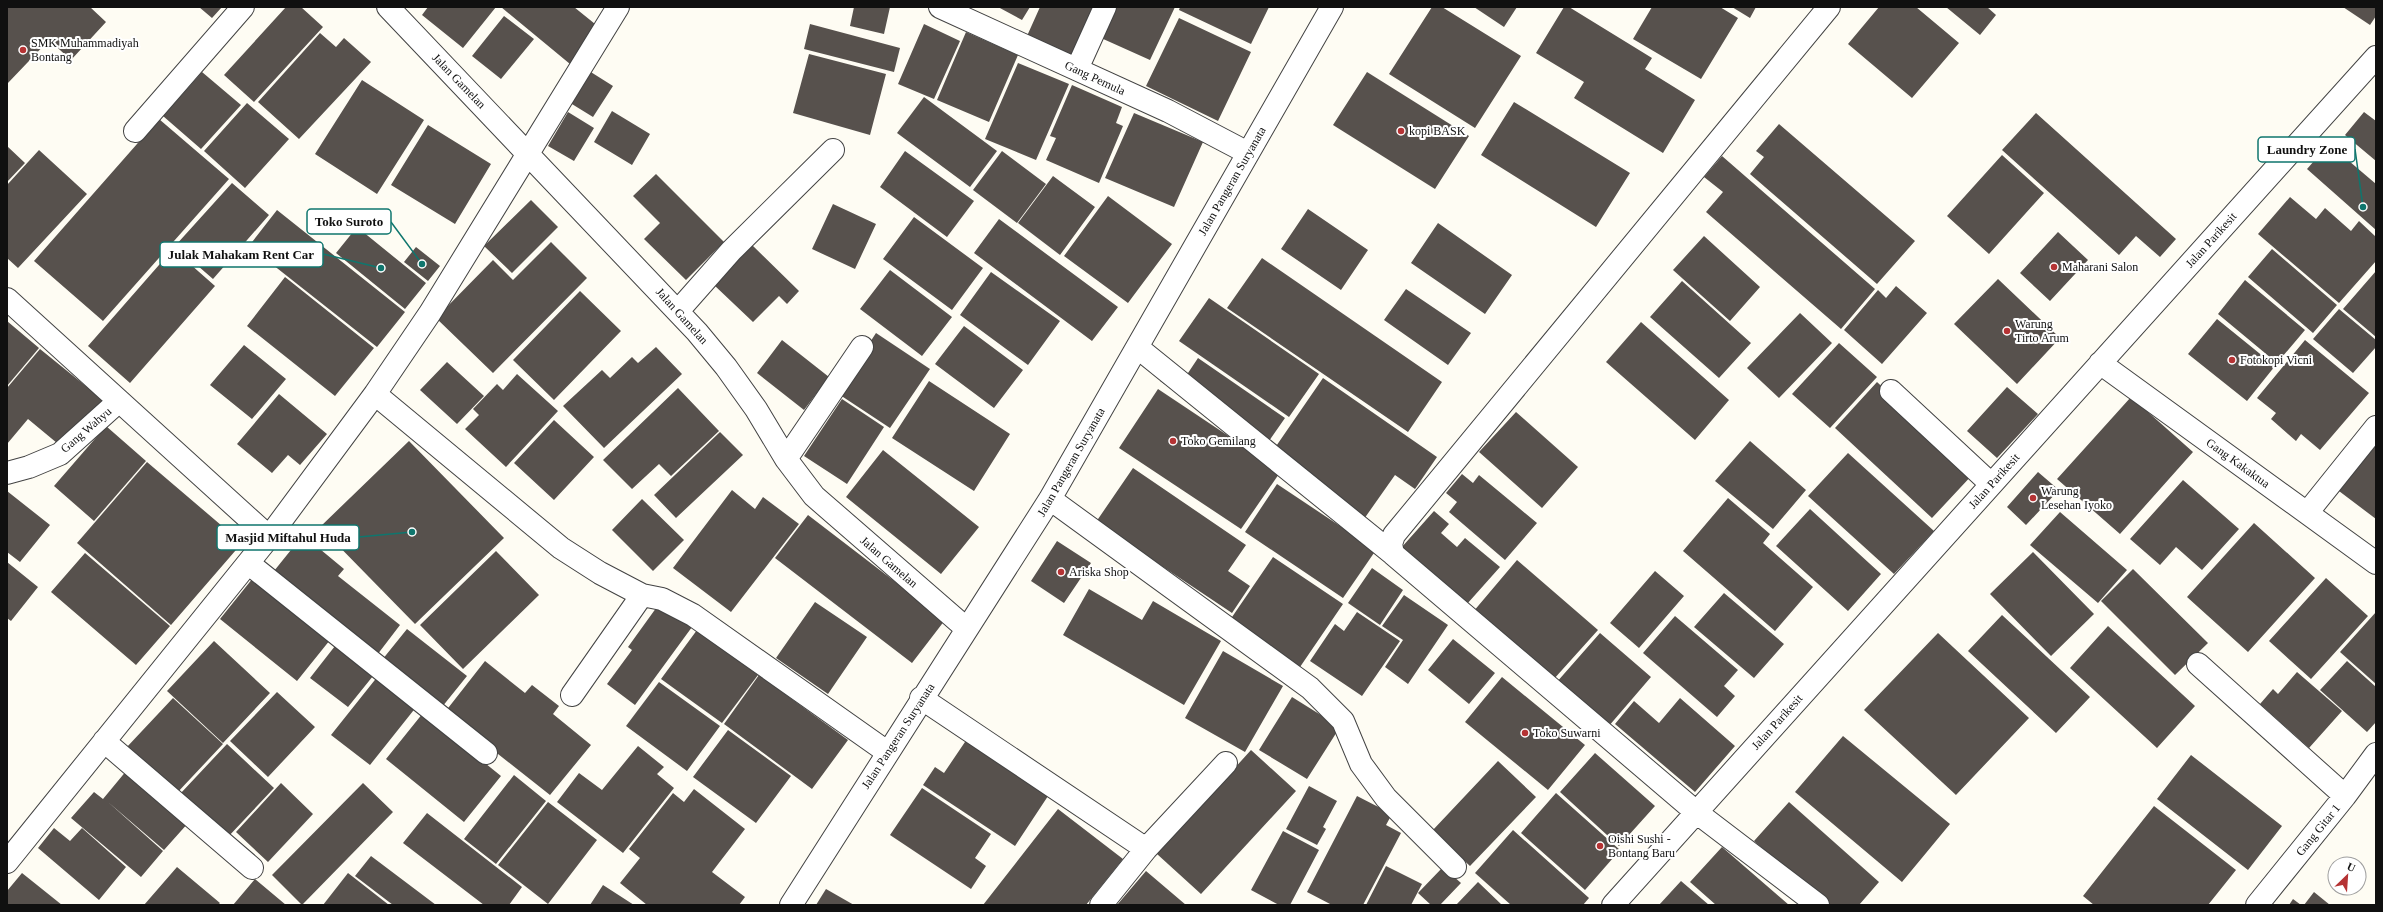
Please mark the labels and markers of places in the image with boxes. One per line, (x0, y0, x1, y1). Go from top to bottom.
place label: SMK Muhammadiyah Bontang (31, 36, 139, 64)
marker: SMK Muhammadiyah Bontang (18, 45, 28, 55)
place label: kopi BASK (1409, 124, 1466, 138)
marker: kopi BASK (1396, 126, 1406, 136)
callout: Laundry Zone (2258, 137, 2355, 162)
callout: Toko Suroto (307, 209, 391, 234)
callout: Julak Mahakam Rent Car (160, 242, 323, 267)
place label: Maharani Salon (2062, 260, 2138, 274)
marker: Maharani Salon (2049, 262, 2059, 272)
place label: Warung Tirto Arum (2015, 317, 2070, 345)
marker: Warung Tirto Arum (2002, 326, 2012, 336)
place label: Fotokopi Vicni (2240, 353, 2313, 367)
marker: Fotokopi Vicni (2227, 355, 2237, 365)
place label: Toko Gemilang (1181, 434, 1256, 448)
marker: Toko Gemilang (1168, 436, 1178, 446)
place label: Warung Lesehan Iyoko (2041, 484, 2112, 512)
marker: Warung Lesehan Iyoko (2028, 493, 2038, 503)
callout: Masjid Miftahul Huda (217, 525, 359, 550)
place label: Ariska Shop (1069, 565, 1129, 579)
marker: Ariska Shop (1056, 567, 1066, 577)
place label: Toko Suwarni (1533, 726, 1601, 740)
marker: Toko Suwarni (1520, 728, 1530, 738)
place label: Oishi Sushi - Bontang Baru (1608, 832, 1675, 860)
marker: Oishi Sushi - Bontang Baru (1595, 841, 1605, 851)

